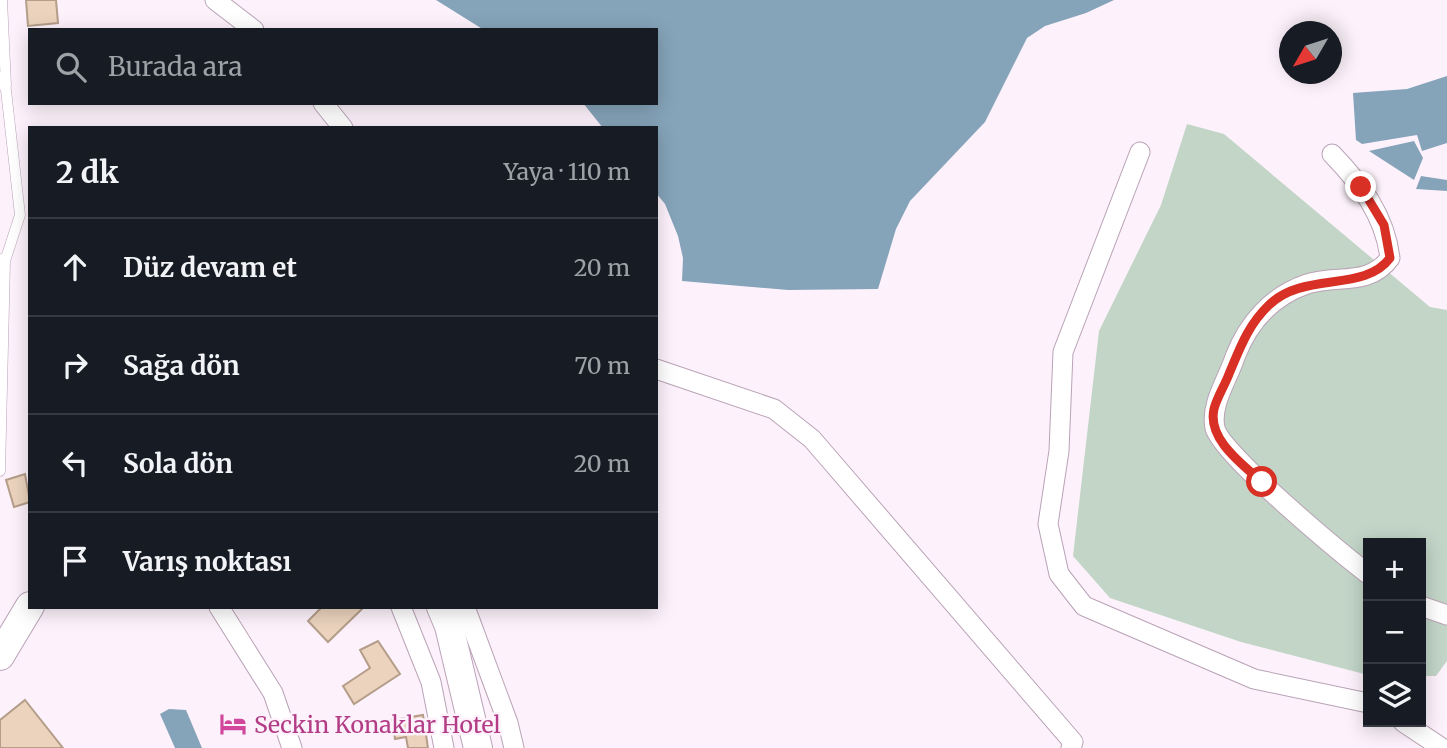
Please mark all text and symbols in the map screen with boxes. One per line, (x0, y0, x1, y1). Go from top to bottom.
north arrow (1279, 21, 1342, 84)
search box (28, 28, 658, 105)
icon: search (52, 48, 90, 86)
text: Burada ara (108, 50, 242, 83)
text: 2 dk (56, 153, 119, 191)
text: Yaya · 110 m (504, 157, 630, 186)
route end (1345, 171, 1376, 202)
icon: ahead (56, 248, 94, 286)
text: Düz devam et (123, 251, 297, 284)
text: 20 m (574, 253, 630, 282)
icon: right (56, 346, 94, 384)
text: Sağa dön (123, 349, 240, 382)
text: 70 m (574, 351, 630, 380)
icon: left (56, 444, 94, 482)
text: Sola dön (123, 447, 233, 480)
text: 20 m (574, 449, 630, 478)
route start (1246, 466, 1277, 497)
map controls (1363, 538, 1426, 727)
button: + (1363, 538, 1426, 601)
icon: arrive (56, 542, 94, 580)
text: Varış noktası (123, 545, 291, 578)
button: − (1363, 601, 1426, 664)
button: layers (1363, 664, 1426, 727)
hotel icon: Seckin Konaklar Hotel (218, 709, 248, 739)
place label: Seckin Konaklar Hotel (254, 710, 501, 739)

